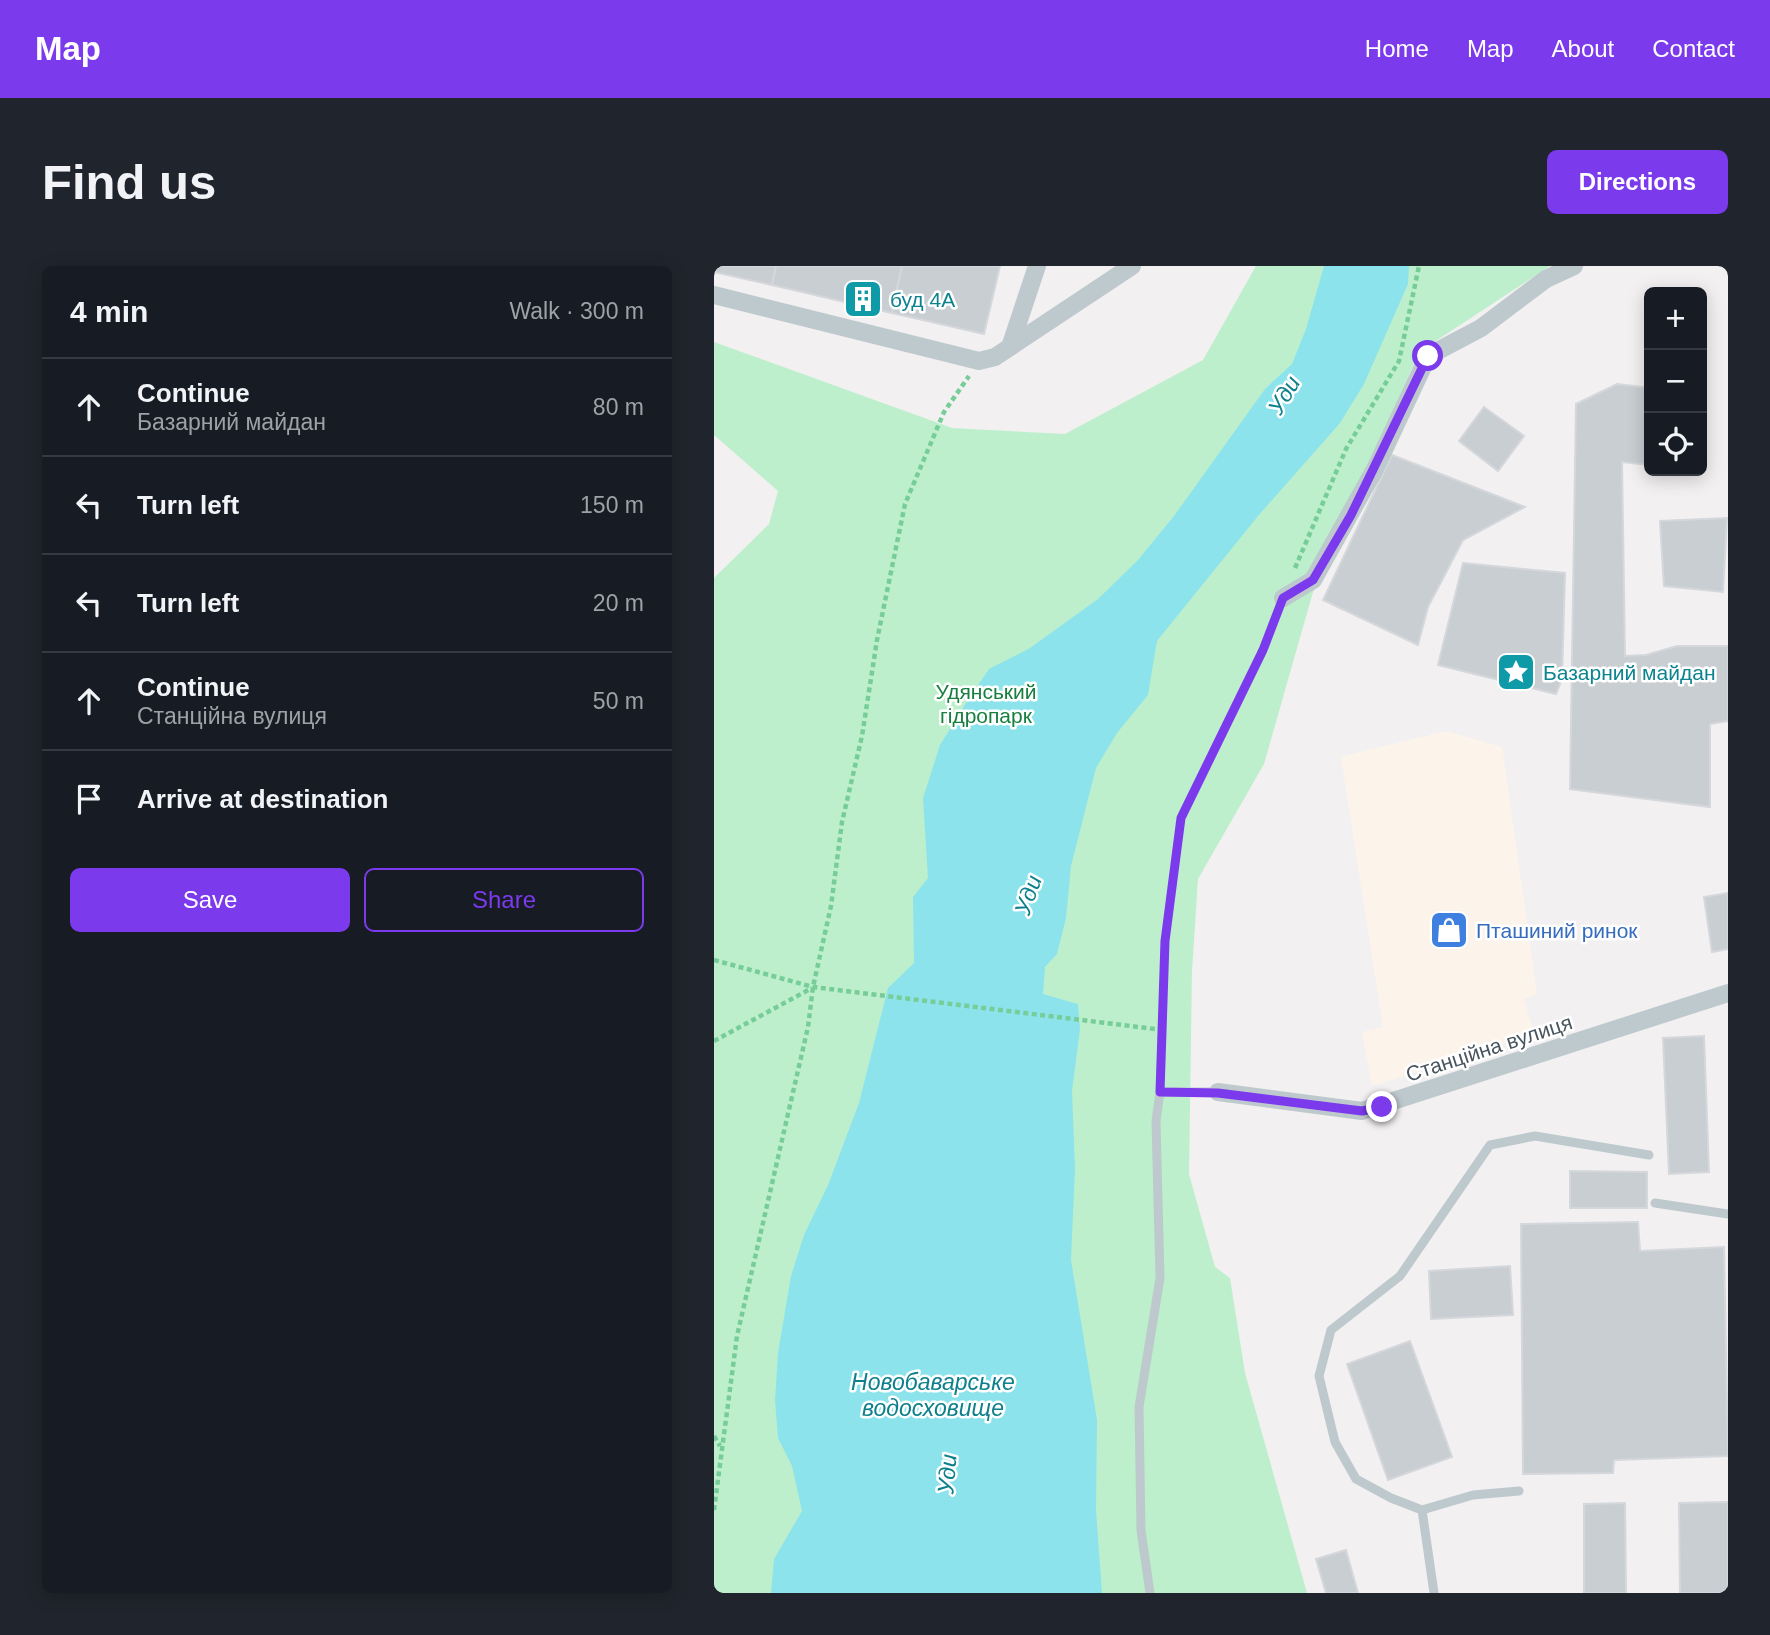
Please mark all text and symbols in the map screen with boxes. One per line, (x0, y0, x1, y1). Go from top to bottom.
text: Map (35, 30, 101, 67)
text: Home (1365, 35, 1429, 62)
text: Map (1467, 35, 1514, 62)
text: About (1552, 35, 1614, 62)
text: Contact (1652, 35, 1735, 62)
button: Directions (1547, 150, 1728, 214)
text: Find us (42, 155, 216, 209)
building icon: буд 4А (842, 278, 884, 320)
map controls (1644, 287, 1707, 476)
button: + (1644, 287, 1707, 350)
place label: буд 4А (890, 288, 955, 311)
text: 4 min (70, 295, 148, 328)
text: Walk · 300 m (509, 298, 644, 324)
route start (1412, 340, 1443, 371)
button: − (1644, 350, 1707, 413)
water label: Уди (1262, 371, 1306, 420)
text: Continue (137, 378, 250, 408)
icon: ahead (70, 388, 108, 426)
text: 80 m (593, 394, 644, 420)
text: Базарний майдан (137, 409, 326, 435)
button: locate (1644, 413, 1707, 476)
icon: left (70, 486, 108, 524)
text: Turn left (137, 490, 239, 520)
text: 150 m (580, 492, 644, 518)
icon: left (70, 584, 108, 622)
text: Turn left (137, 588, 239, 618)
text: 20 m (593, 590, 644, 616)
place icon: Базарний майдан (1495, 651, 1537, 693)
place label: Базарний майдан (1543, 661, 1715, 684)
text: Continue (137, 672, 250, 702)
park label: Удянський гідропарк (935, 680, 1037, 727)
icon: ahead (70, 682, 108, 720)
text: 50 m (593, 688, 644, 714)
text: Станційна вулиця (137, 703, 327, 729)
icon: arrive (70, 780, 108, 818)
text: Arrive at destination (137, 784, 388, 814)
button: Save (70, 868, 350, 932)
button: Share (364, 868, 644, 932)
water label: Уди (1009, 872, 1047, 919)
shop icon: Пташиний ринок (1428, 909, 1470, 951)
place label: Пташиний ринок (1476, 919, 1638, 942)
street label: Станційна вулиця (1403, 1010, 1575, 1086)
route end (1366, 1091, 1397, 1122)
water label: Новобаварське водосховище (851, 1369, 1015, 1421)
water label: Уди (932, 1453, 962, 1496)

